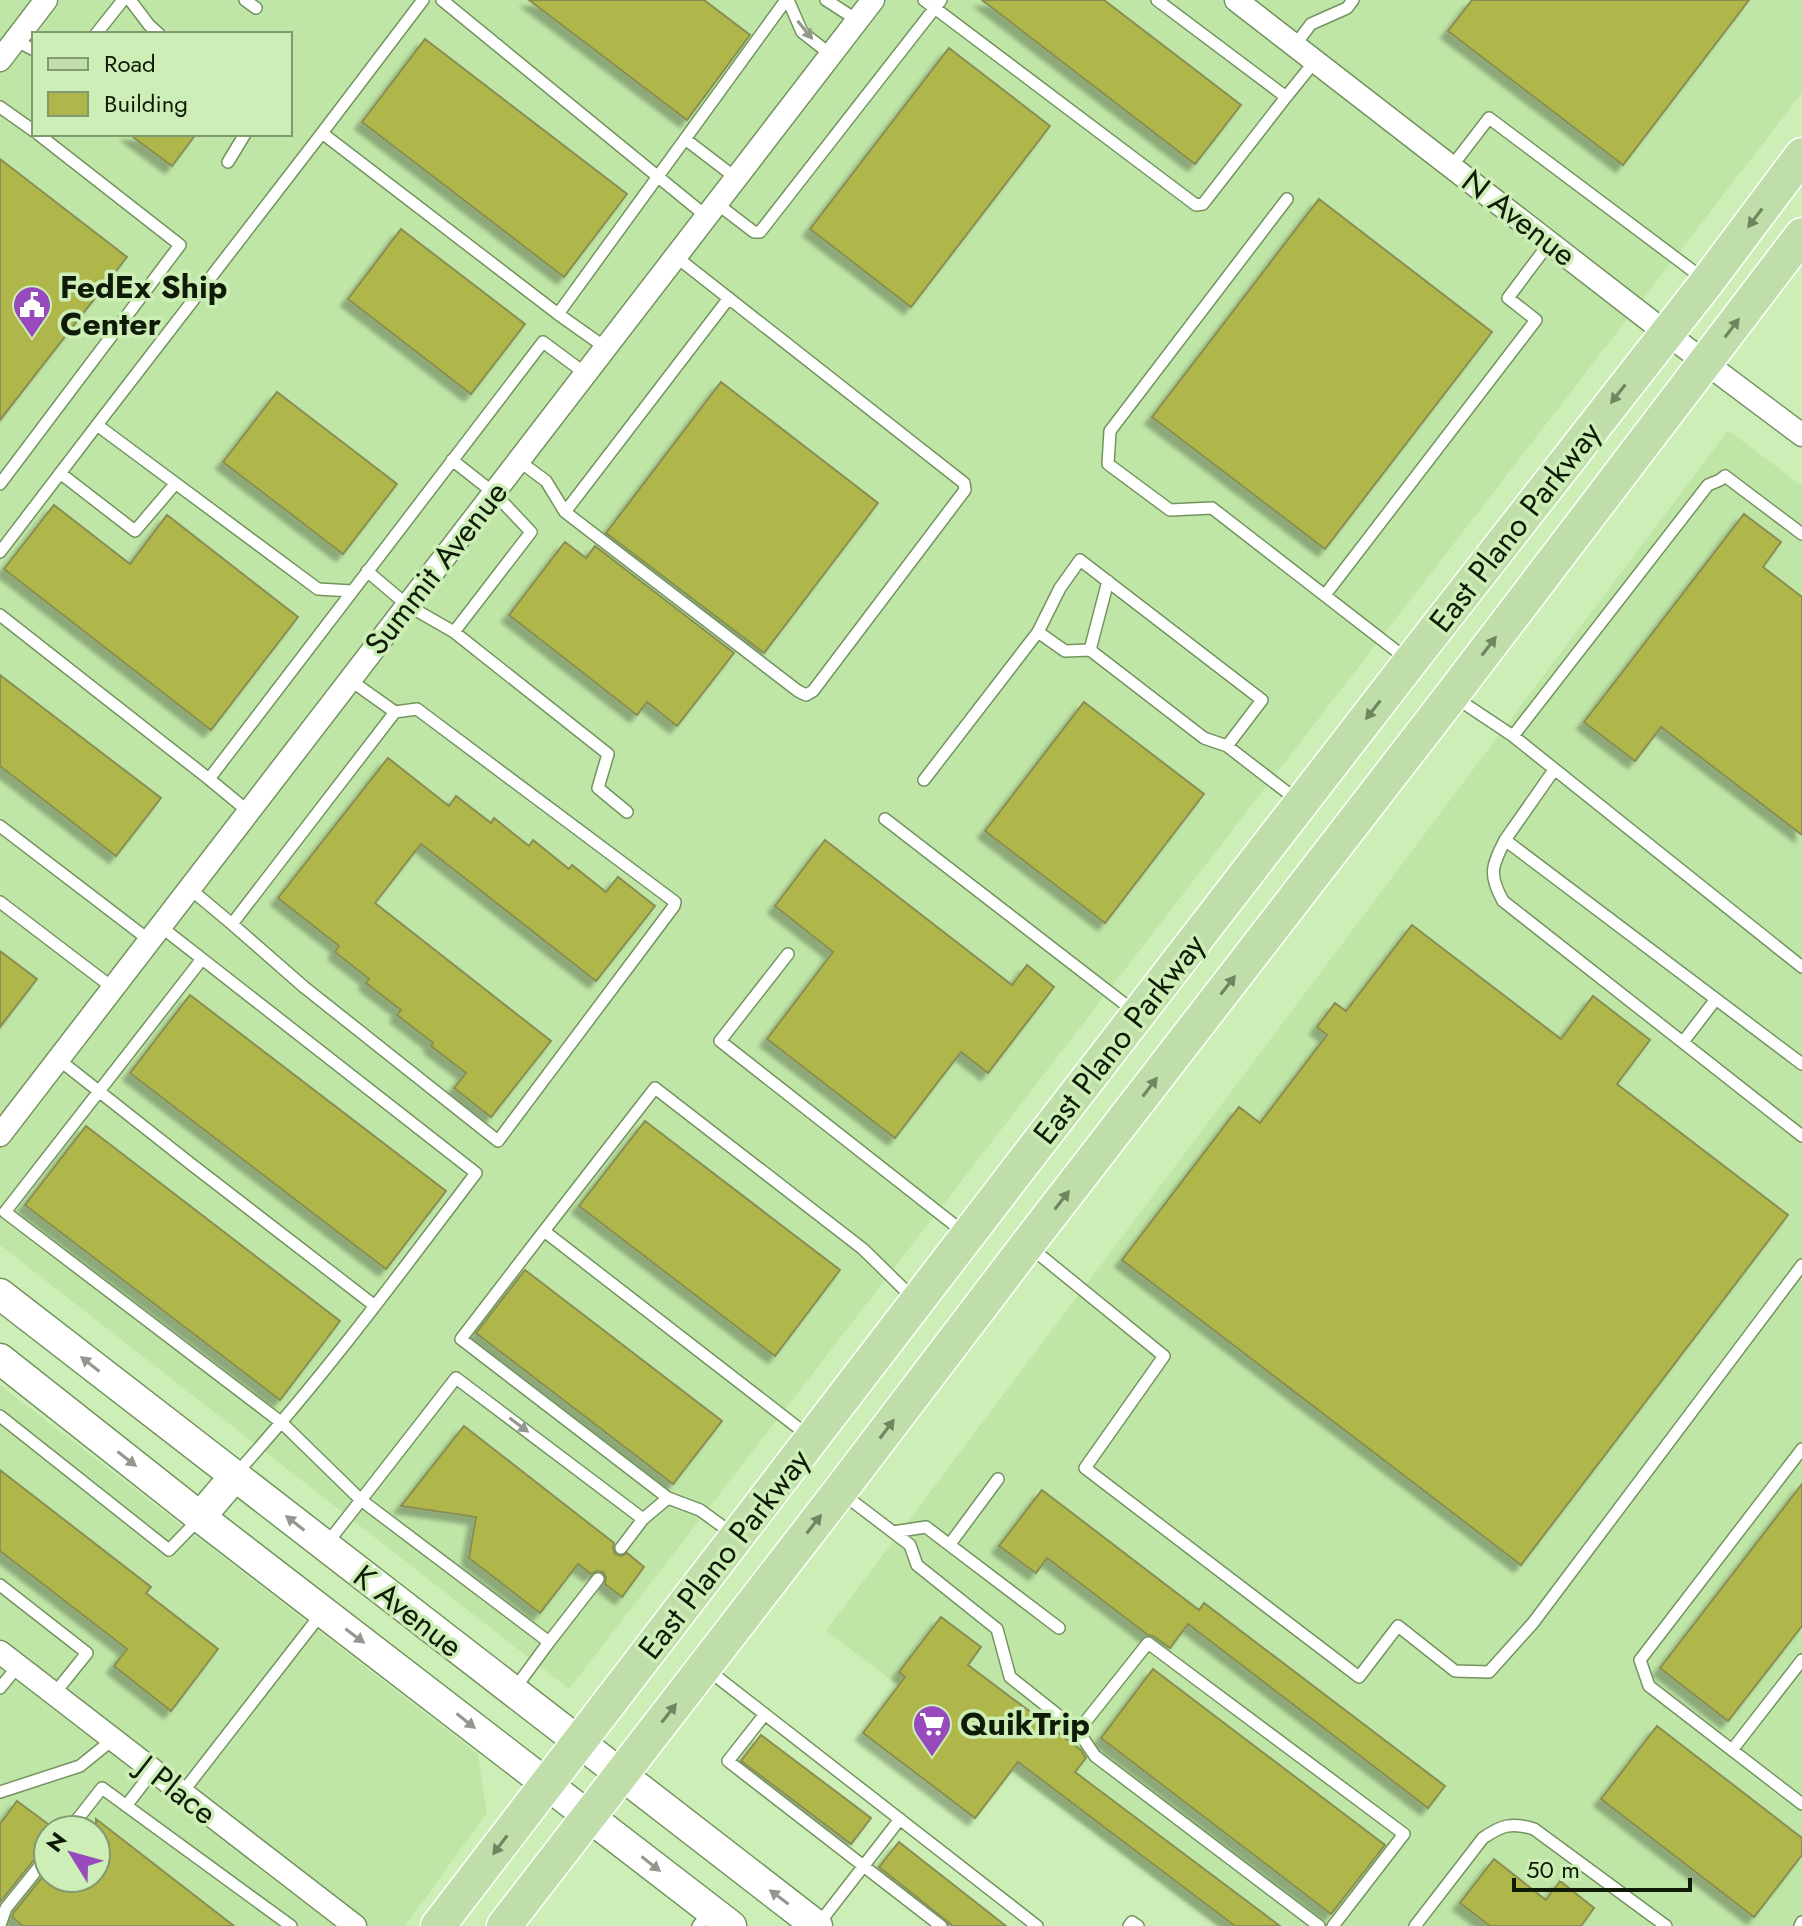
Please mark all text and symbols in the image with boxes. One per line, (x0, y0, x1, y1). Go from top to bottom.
one-way arrow (797, 20, 814, 41)
legend (32, 32, 292, 136)
text: Road (104, 46, 156, 81)
text: Building (104, 86, 188, 121)
street label: N Avenue (1452, 159, 1586, 277)
one-way arrow (1748, 207, 1764, 228)
place label: FedEx Ship Center (60, 264, 228, 347)
public building icon: FedEx Ship Center (11, 284, 53, 339)
one-way arrow (1723, 318, 1739, 338)
one-way arrow (1610, 384, 1627, 404)
street label: East Plano Parkway (1418, 411, 1612, 642)
street label: Summit Avenue (353, 471, 519, 665)
one-way arrow (1481, 636, 1497, 657)
one-way arrow (1365, 700, 1381, 720)
street label: East Plano Parkway (1022, 923, 1216, 1154)
one-way arrow (1219, 975, 1236, 996)
one-way arrow (1141, 1077, 1157, 1097)
one-way arrow (1053, 1190, 1070, 1210)
one-way arrow (80, 1356, 100, 1372)
one-way arrow (508, 1417, 530, 1433)
one-way arrow (879, 1418, 894, 1439)
street label: East Plano Parkway (627, 1438, 821, 1669)
one-way arrow (117, 1451, 137, 1467)
one-way arrow (806, 1514, 822, 1534)
one-way arrow (285, 1516, 305, 1532)
street label: K Avenue (344, 1554, 472, 1668)
one-way arrow (344, 1627, 365, 1643)
place label: QuikTrip (960, 1701, 1090, 1747)
one-way arrow (660, 1703, 676, 1723)
supermarket icon: QuikTrip (911, 1703, 953, 1758)
one-way arrow (456, 1712, 476, 1729)
street label: J Place (124, 1742, 226, 1836)
north arrow (32, 1814, 112, 1894)
text: N (38, 1825, 74, 1859)
one-way arrow (492, 1835, 508, 1855)
scale bar (1514, 1842, 1690, 1892)
text: 50 m (1526, 1852, 1580, 1887)
one-way arrow (641, 1855, 661, 1871)
one-way arrow (769, 1890, 789, 1906)

